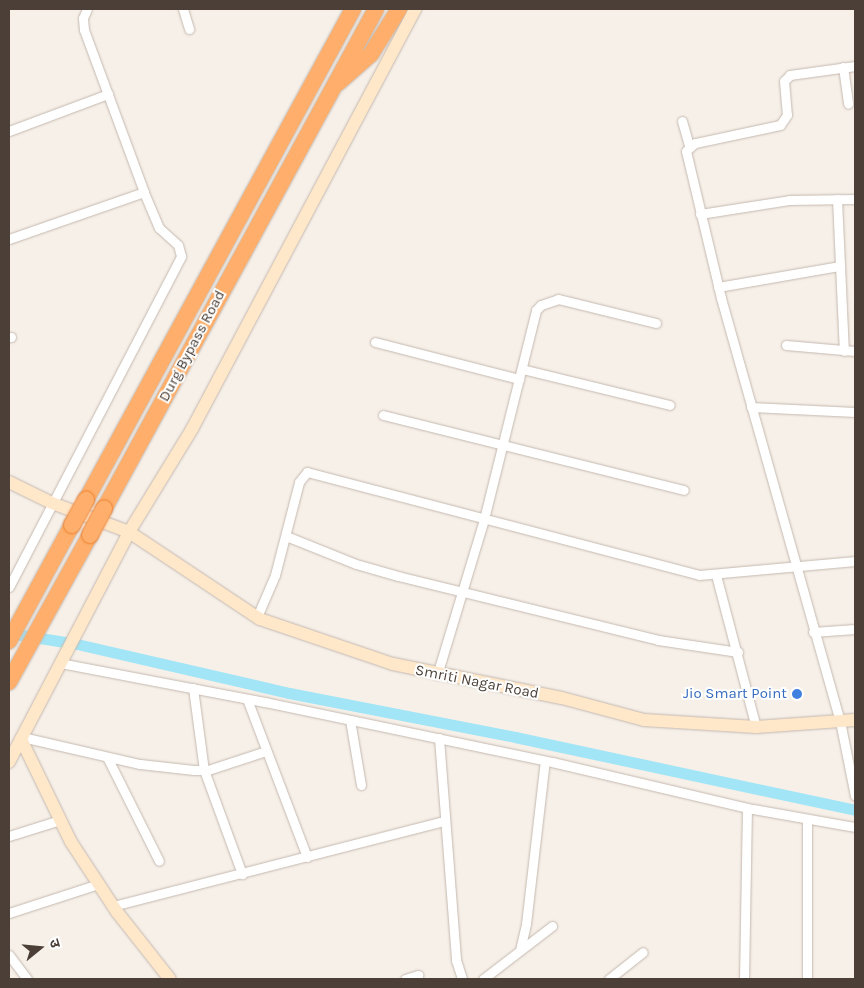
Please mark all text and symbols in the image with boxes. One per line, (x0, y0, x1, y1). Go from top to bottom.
street label: Durg Bypass Road (155, 287, 229, 405)
street label: Smriti Nagar Road (414, 661, 540, 703)
place label: Jio Smart Point (683, 685, 787, 703)
marker: Jio Smart Point (791, 688, 803, 700)
north arrow (15, 923, 65, 973)
text: उ (45, 937, 64, 950)

